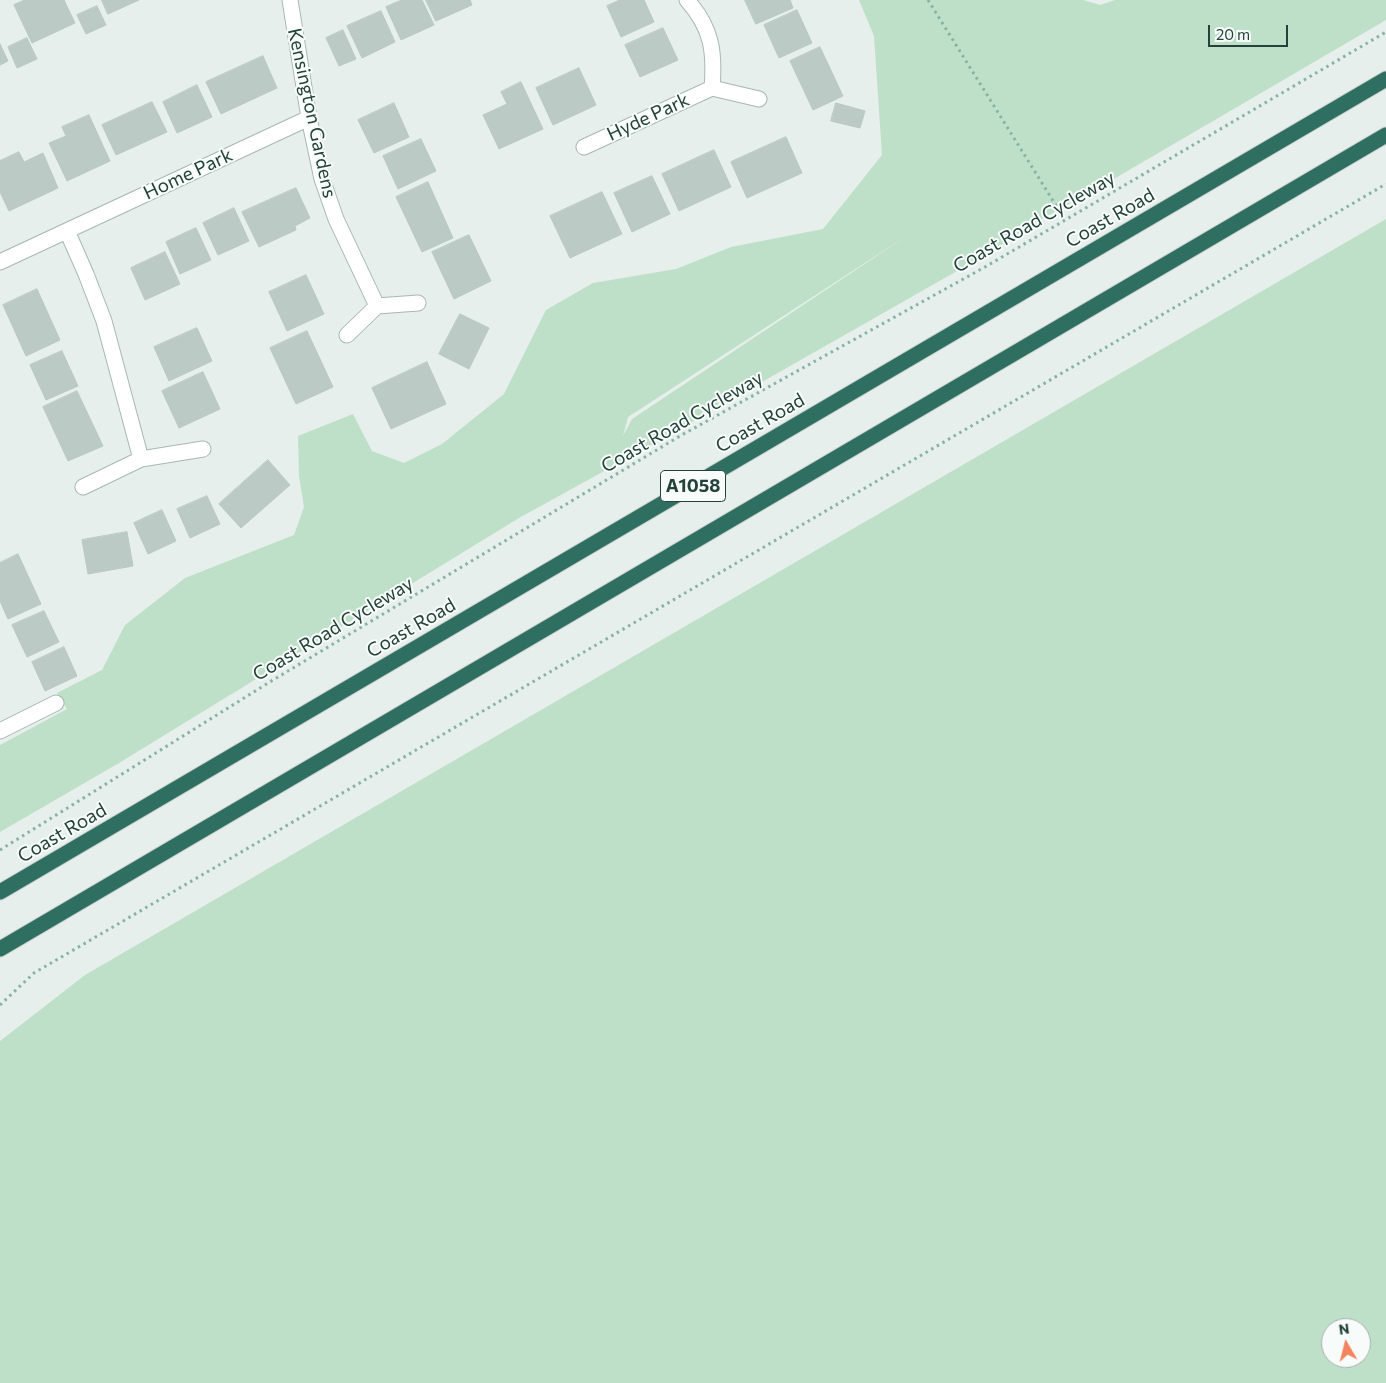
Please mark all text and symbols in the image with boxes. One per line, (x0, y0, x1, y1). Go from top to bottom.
scale bar (1211, 15, 1291, 47)
text: 20 m (1216, 25, 1250, 43)
street label: Kensington Gardens (283, 26, 341, 200)
street label: Hyde Park (603, 88, 693, 146)
street label: Home Park (140, 143, 236, 205)
street label: Coast Road Cycleway (949, 166, 1119, 278)
street label: Coast Road (1062, 183, 1158, 253)
street label: Coast Road Cycleway (597, 366, 767, 478)
street label: Coast Road (712, 388, 808, 458)
road number: A1058 (660, 471, 726, 502)
street label: Coast Road Cycleway (249, 572, 417, 686)
street label: Coast Road (363, 593, 459, 663)
street label: Coast Road (14, 798, 110, 868)
north arrow (1321, 1318, 1371, 1368)
text: N (1338, 1319, 1350, 1338)

